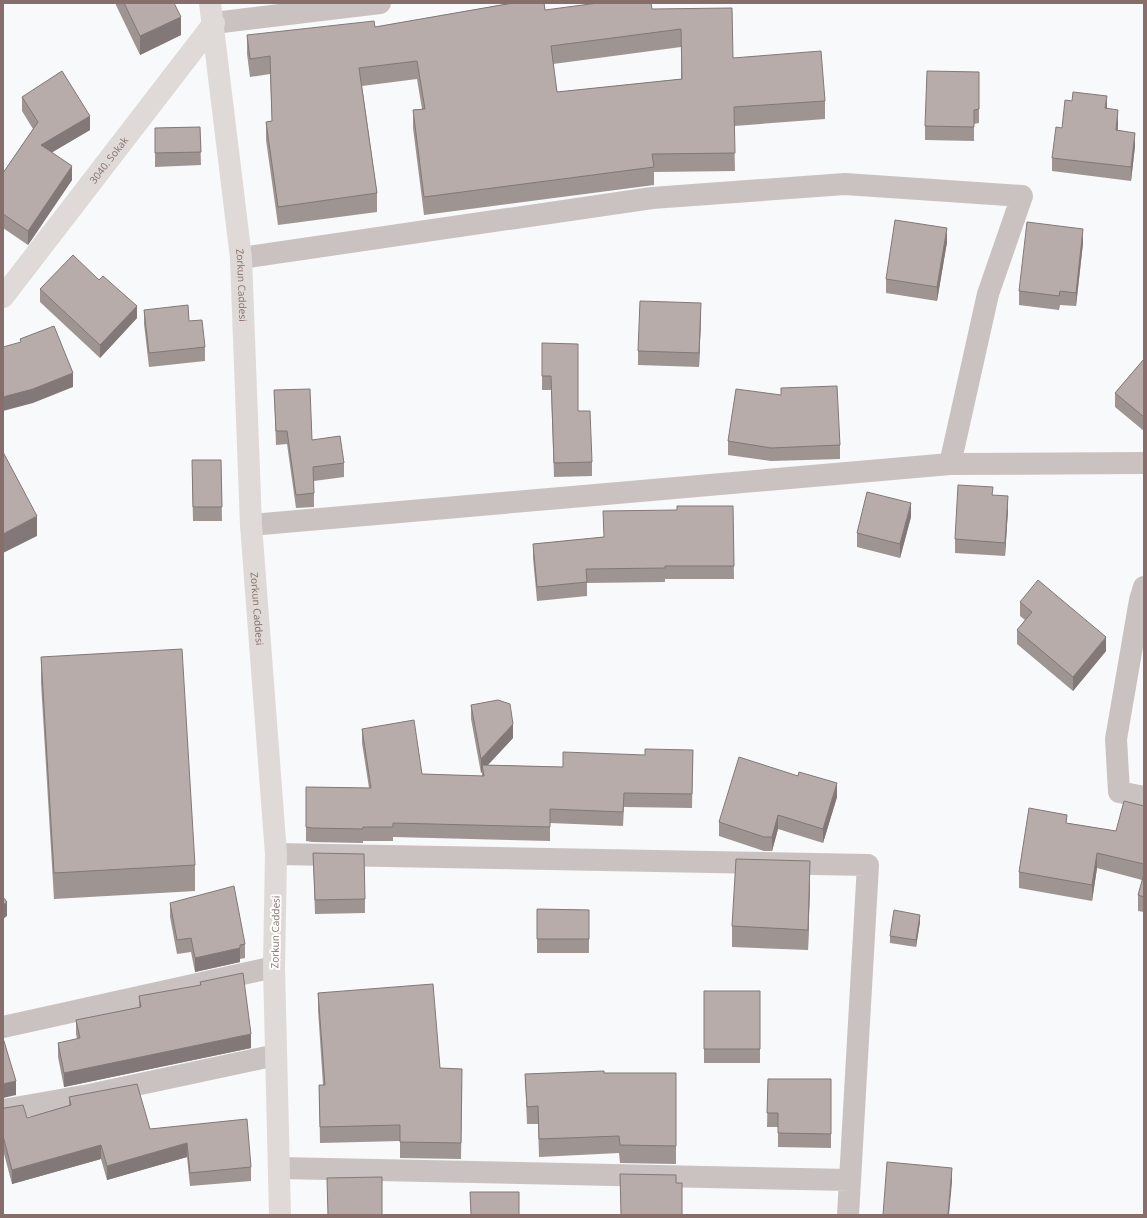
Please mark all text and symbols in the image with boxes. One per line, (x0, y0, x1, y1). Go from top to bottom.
street label: 3040. Sokak (86, 133, 132, 186)
street label: Zorkun Caddesi (233, 248, 250, 322)
street label: Zorkun Caddesi (248, 572, 267, 646)
street label: Zorkun Caddesi (267, 895, 283, 969)

